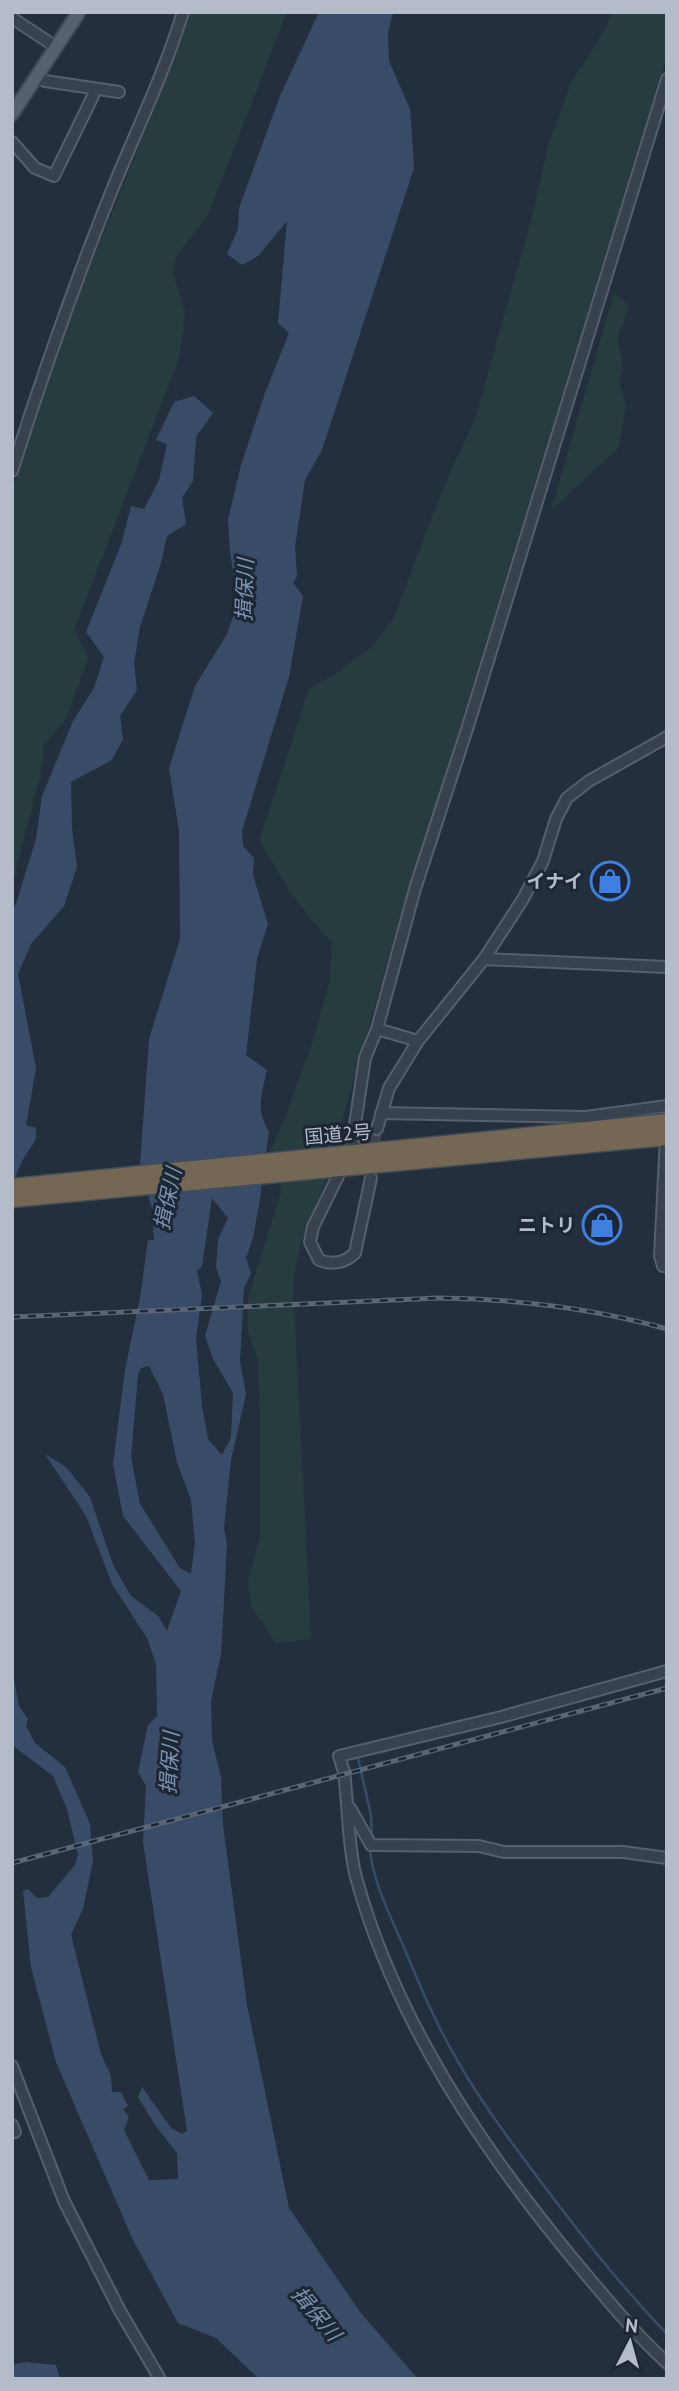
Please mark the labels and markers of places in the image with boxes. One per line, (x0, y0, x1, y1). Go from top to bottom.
shop icon: イナイ (589, 860, 631, 902)
place label: イナイ (526, 869, 583, 893)
shop icon: ニトリ (581, 1204, 623, 1246)
place label: ニトリ (518, 1213, 575, 1237)

